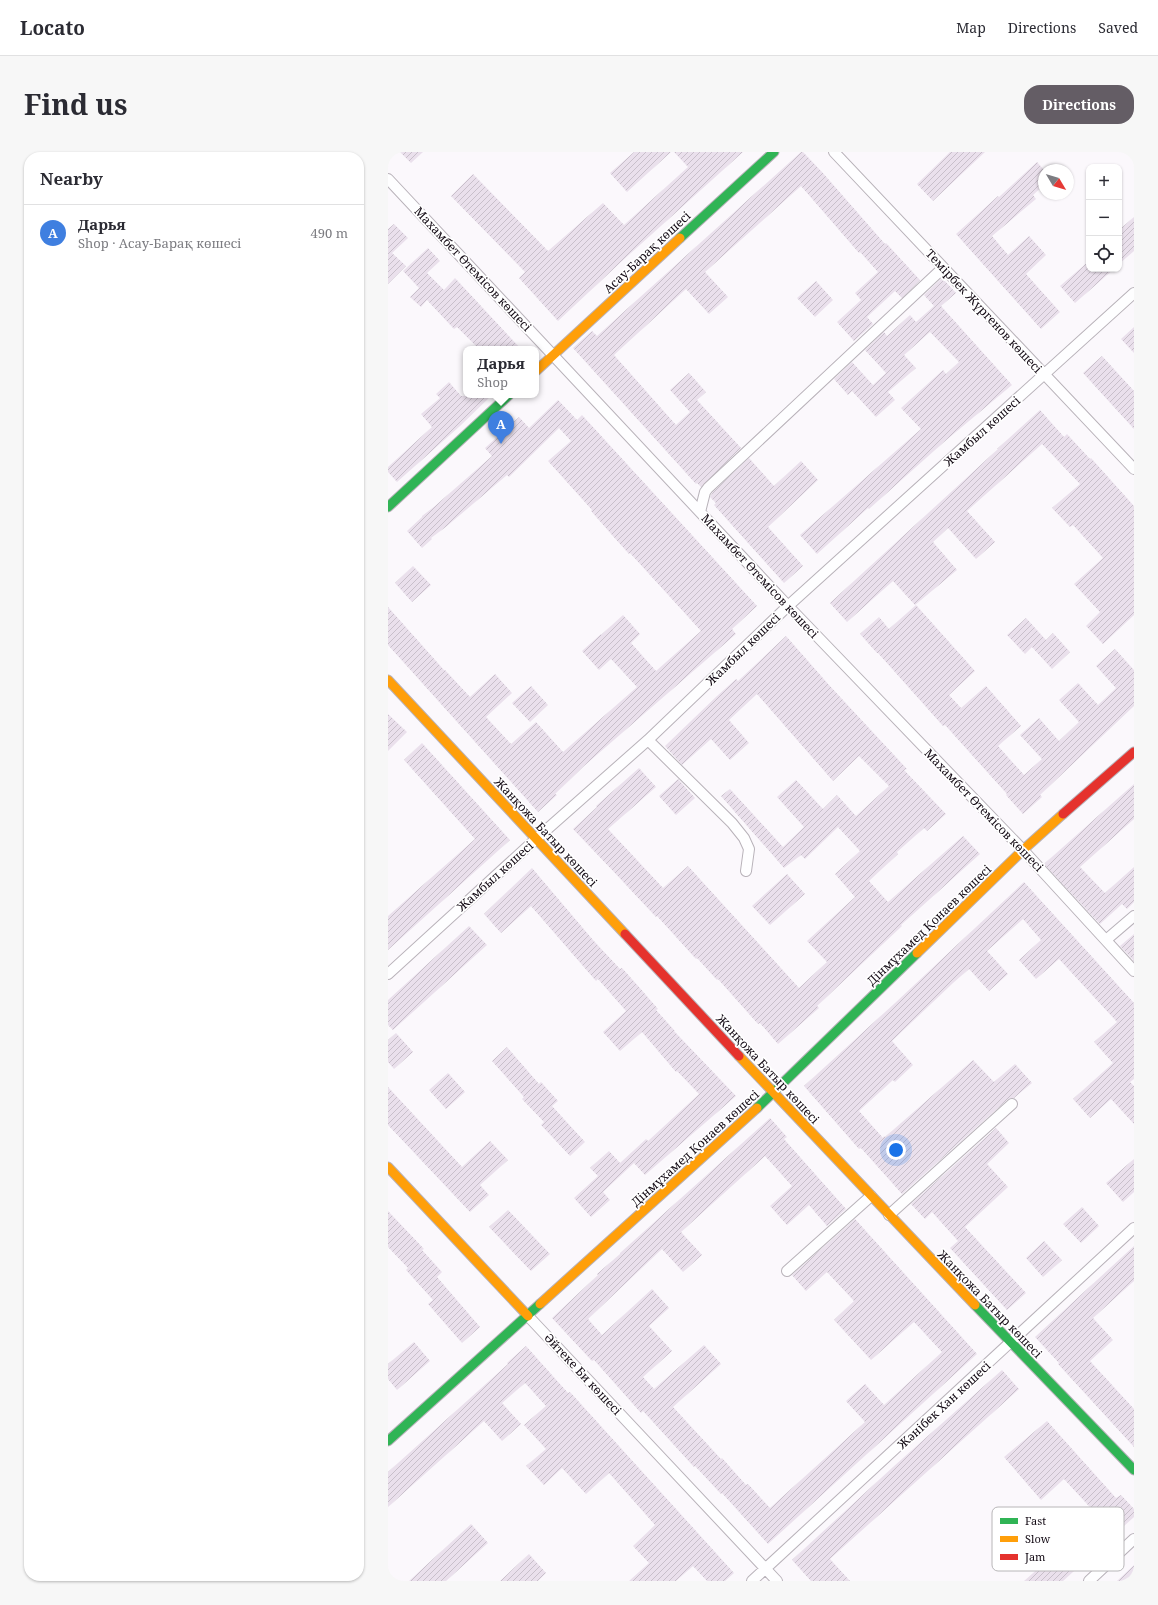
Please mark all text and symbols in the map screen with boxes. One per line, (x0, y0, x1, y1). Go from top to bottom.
text: Locato (20, 15, 85, 41)
text: Map (956, 18, 986, 37)
text: Directions (1008, 18, 1076, 37)
text: Saved (1098, 18, 1138, 37)
text: Find us (24, 85, 128, 123)
button: Directions (1024, 85, 1134, 124)
north arrow (1038, 164, 1074, 200)
map controls (1086, 164, 1122, 272)
button: + (1086, 164, 1122, 200)
text: Nearby (40, 167, 103, 190)
button: − (1086, 200, 1122, 236)
street label: Махамбет Өтемісов көшесі (411, 203, 535, 335)
street label: Асау-Барақ көшесі (600, 207, 694, 297)
text: Дарья (78, 214, 126, 234)
text: A (48, 224, 58, 242)
text: 490 m (311, 224, 348, 242)
text: Shop · Асау-Барақ көшесі (78, 234, 242, 252)
button: locate (1086, 236, 1122, 272)
street label: Темірбек Жүргенов көшесі (922, 245, 1046, 377)
popup (463, 346, 539, 398)
text: Дарья (477, 353, 525, 373)
text: Shop (477, 373, 508, 391)
street label: Жамбыл көшесі (939, 392, 1024, 471)
pin: A (488, 411, 514, 444)
street label: Махамбет Өтемісов көшесі (698, 510, 822, 642)
street label: Жамбыл көшесі (701, 609, 784, 690)
street label: Махамбет Өтемісов көшесі (921, 745, 1047, 875)
street label: Жанқожа Батыр көшесі (490, 773, 601, 890)
street label: Жамбыл көшесі (452, 837, 537, 916)
street label: Дінмұхамед Қонаев көшесі (863, 861, 995, 989)
street label: Жанқожа Батыр көшесі (712, 1010, 823, 1127)
street label: Дінмұхамед Қонаев көшесі (627, 1086, 763, 1210)
your location (886, 1140, 906, 1160)
street label: Жанқожа Батыр көшесі (933, 1246, 1046, 1362)
street label: Әйтеке Би көшесі (541, 1329, 625, 1419)
street label: Жәнібек Хан көшесі (893, 1357, 994, 1453)
legend (992, 1507, 1124, 1571)
text: Fast (1025, 1513, 1046, 1528)
text: Slow (1025, 1531, 1051, 1546)
text: Jam (1024, 1549, 1046, 1564)

